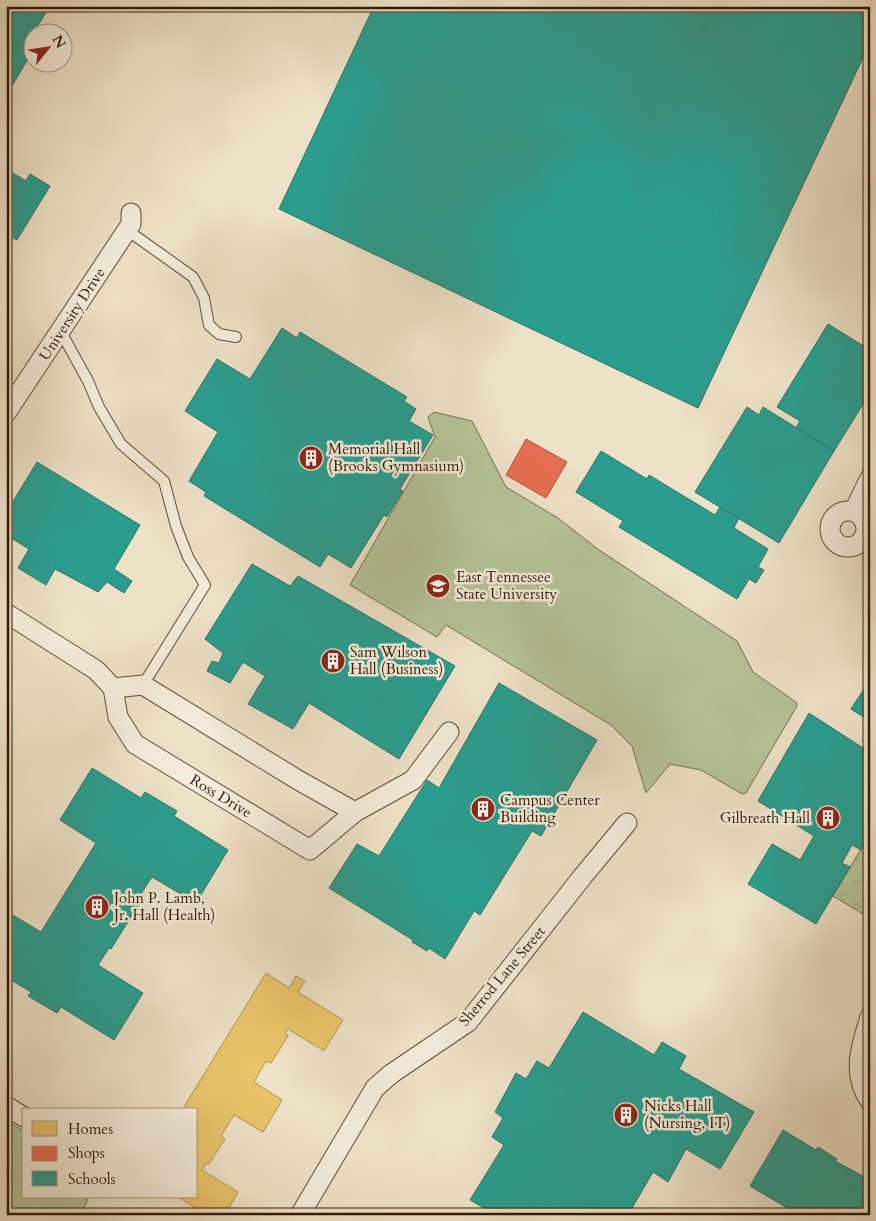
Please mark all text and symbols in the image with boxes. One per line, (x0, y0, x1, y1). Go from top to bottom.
north arrow (22, 22, 72, 72)
text: N (48, 32, 70, 52)
street label: University Drive (34, 264, 110, 364)
place label: Memorial Hall (Brooks Gymnasium) (328, 439, 464, 476)
building icon: Memorial Hall (Brooks Gymnasium) (298, 445, 324, 471)
place label: East Tennessee State University (456, 567, 557, 604)
school or university icon: East Tennessee State University (425, 573, 451, 599)
place label: Sam Wilson Hall (Business) (350, 642, 443, 679)
building icon: Sam Wilson Hall (Business) (320, 648, 346, 674)
street label: Ross Drive (186, 770, 256, 822)
place label: Campus Center Building (500, 790, 600, 827)
building icon: Campus Center Building (470, 796, 496, 822)
building icon: Gilbreath Hall (815, 805, 841, 831)
place label: Gilbreath Hall (720, 808, 810, 828)
place label: John P. Lamb, Jr. Hall (Health) (112, 888, 215, 925)
building icon: John P. Lamb, Jr. Hall (Health) (84, 894, 110, 920)
street label: Sherrod Lane Street (454, 922, 550, 1030)
place label: Nicks Hall (Nursing, IT) (644, 1096, 730, 1133)
building icon: Nicks Hall (Nursing, IT) (613, 1102, 639, 1128)
legend (22, 1108, 198, 1198)
text: Homes (68, 1119, 113, 1139)
text: Shops (68, 1143, 105, 1163)
text: Schools (68, 1169, 116, 1189)

